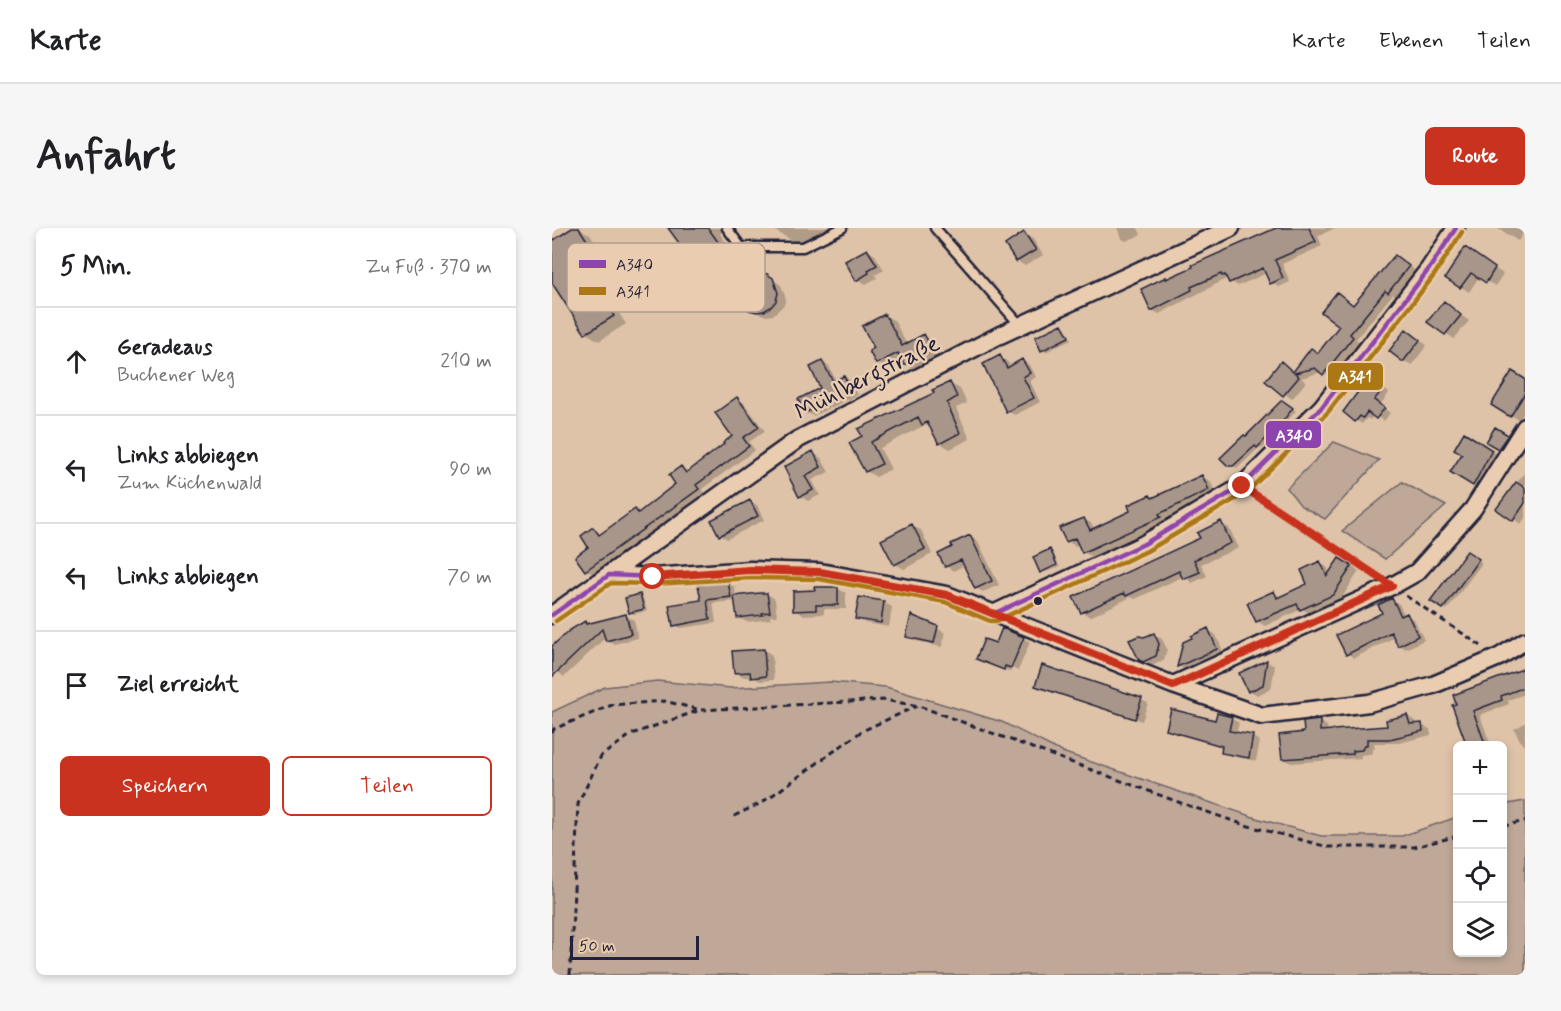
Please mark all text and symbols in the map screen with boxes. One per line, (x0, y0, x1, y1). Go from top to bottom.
text: Karte (30, 23, 102, 60)
text: Karte (1292, 27, 1346, 55)
text: Ebenen (1379, 27, 1444, 55)
text: Teilen (1477, 27, 1531, 55)
button: Route (1425, 127, 1525, 185)
text: Anfahrt (36, 129, 176, 184)
legend (567, 243, 765, 312)
text: 5 Min. (60, 250, 131, 284)
text: Zu Fuß · 370 m (365, 254, 492, 281)
text: A340 (616, 255, 653, 276)
text: A341 (616, 282, 650, 303)
street label: Mühlbergstraße (790, 328, 947, 431)
text: Geradeaus (117, 334, 212, 362)
icon: ahead (60, 345, 93, 378)
text: 210 m (440, 348, 492, 375)
text: Buchener Weg (117, 362, 235, 389)
line badge: A341 (1327, 362, 1384, 391)
text: A341 (1338, 367, 1372, 388)
line badge: A340 (1265, 420, 1322, 449)
text: A340 (1275, 426, 1313, 447)
text: Links abbiegen (117, 442, 259, 470)
icon: left (60, 453, 93, 486)
text: 90 m (449, 456, 492, 483)
text: Zum Küchenwald (117, 470, 262, 497)
route end (1228, 472, 1254, 498)
icon: left (60, 561, 93, 594)
text: Links abbiegen (117, 563, 259, 591)
route start (639, 563, 665, 589)
text: 70 m (447, 564, 492, 591)
unlabelled marker (1032, 595, 1044, 607)
icon: arrive (60, 669, 93, 702)
text: Ziel erreicht (117, 671, 239, 699)
map controls (1453, 741, 1507, 957)
button: + (1453, 741, 1507, 795)
button: Speichern (60, 756, 270, 816)
button: Teilen (282, 756, 492, 816)
button: − (1453, 795, 1507, 849)
button: locate (1453, 849, 1507, 903)
button: layers (1453, 903, 1507, 957)
scale bar (570, 933, 699, 960)
text: 50 m (579, 936, 615, 957)

